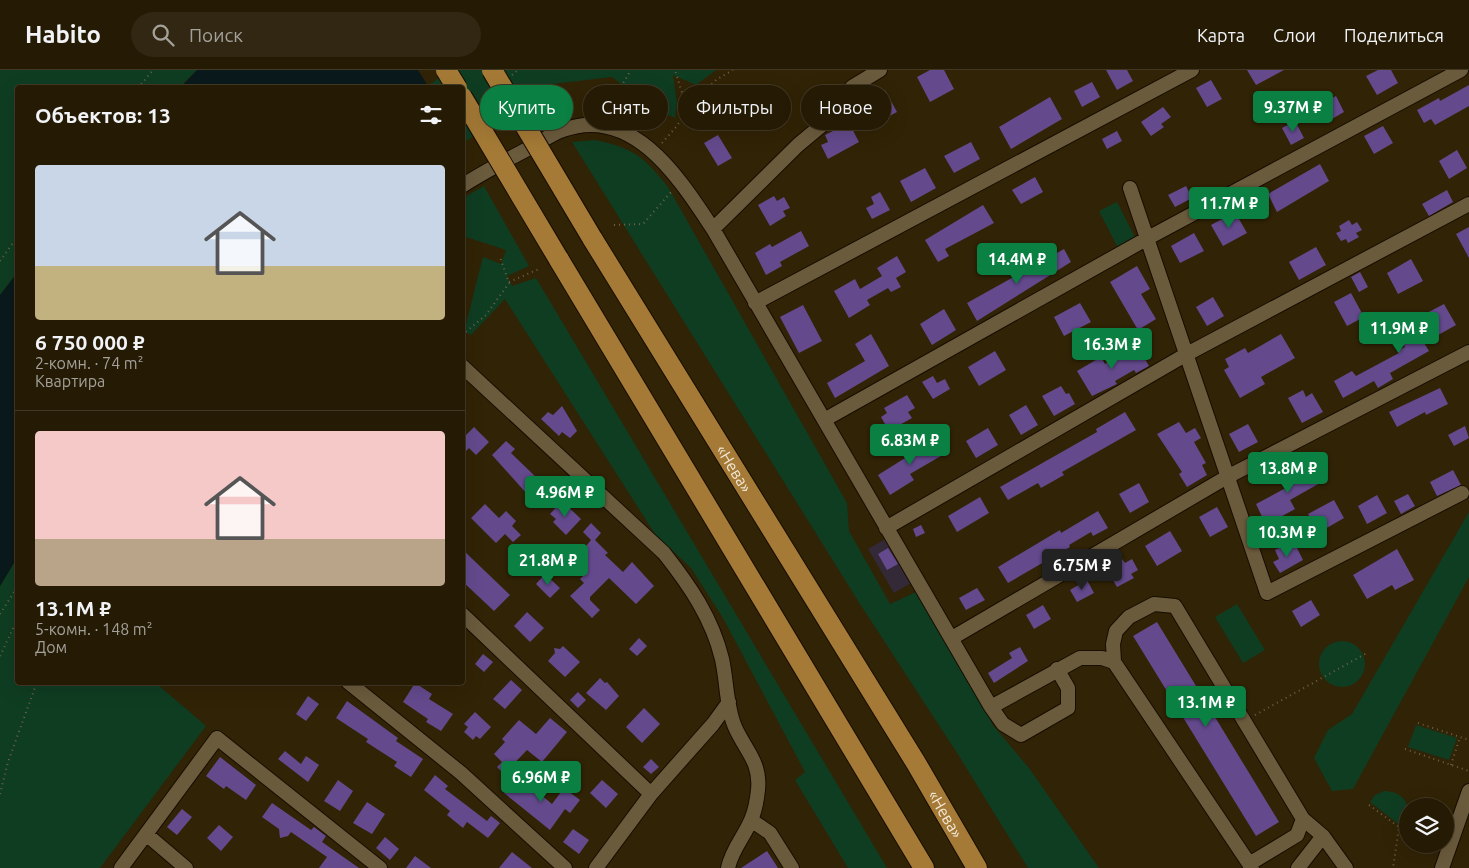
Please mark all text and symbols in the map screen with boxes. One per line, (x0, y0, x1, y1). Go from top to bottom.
search box (131, 12, 481, 57)
text: Habito (25, 21, 101, 48)
icon: search (149, 21, 177, 49)
text: Поиск (189, 24, 243, 46)
text: Карта (1197, 25, 1245, 45)
text: Слои (1273, 25, 1316, 45)
text: Поделиться (1344, 25, 1444, 45)
chip: Купить (480, 85, 573, 130)
chip: Снять (583, 85, 668, 130)
chip: Фильтры (678, 85, 791, 130)
chip: Новое (801, 85, 891, 130)
pin: 9.37M ₽ (1247, 90, 1339, 133)
text: 9.37M ₽ (1264, 98, 1322, 116)
icon: filters (417, 101, 445, 129)
text: Объектов: 13 (35, 103, 171, 127)
pin: 11.7M ₽ (1183, 186, 1275, 229)
text: 11.7M ₽ (1200, 194, 1258, 212)
icon: home (195, 198, 285, 288)
pin: 14.4M ₽ (971, 242, 1063, 285)
text: 14.4M ₽ (988, 250, 1046, 268)
pin: 11.9M ₽ (1353, 312, 1445, 354)
text: 11.9M ₽ (1370, 319, 1428, 337)
pin: 16.3M ₽ (1066, 328, 1158, 370)
text: 6 750 000 ₽ (35, 330, 145, 354)
text: 16.3M ₽ (1083, 335, 1141, 353)
text: 2-комн. · 74 m² (35, 354, 143, 372)
text: Квартира (35, 372, 105, 390)
pin: 6.83M ₽ (864, 424, 956, 466)
text: 6.83M ₽ (881, 431, 939, 449)
street label: «Нева» (713, 442, 756, 496)
pin: 13.8M ₽ (1242, 452, 1334, 494)
text: 13.8M ₽ (1259, 459, 1317, 477)
icon: home (195, 463, 285, 553)
pin: 4.96M ₽ (519, 476, 611, 518)
text: 4.96M ₽ (536, 483, 594, 501)
pin: 10.3M ₽ (1241, 516, 1333, 558)
text: 10.3M ₽ (1258, 523, 1316, 541)
pin: 21.8M ₽ (502, 544, 594, 586)
pin: 6.75M ₽ (1036, 548, 1128, 591)
text: 21.8M ₽ (519, 551, 577, 569)
text: 6.75M ₽ (1053, 556, 1111, 574)
text: 13.1M ₽ (35, 596, 111, 620)
text: 5-комн. · 148 m² (35, 620, 152, 638)
text: Дом (35, 638, 67, 656)
pin: 13.1M ₽ (1160, 686, 1252, 728)
text: 13.1M ₽ (1177, 693, 1235, 711)
pin: 6.96M ₽ (495, 760, 587, 803)
text: 6.96M ₽ (512, 768, 570, 786)
street label: «Нева» (925, 787, 967, 841)
map controls (1399, 798, 1454, 853)
button: layers (1399, 798, 1454, 853)

